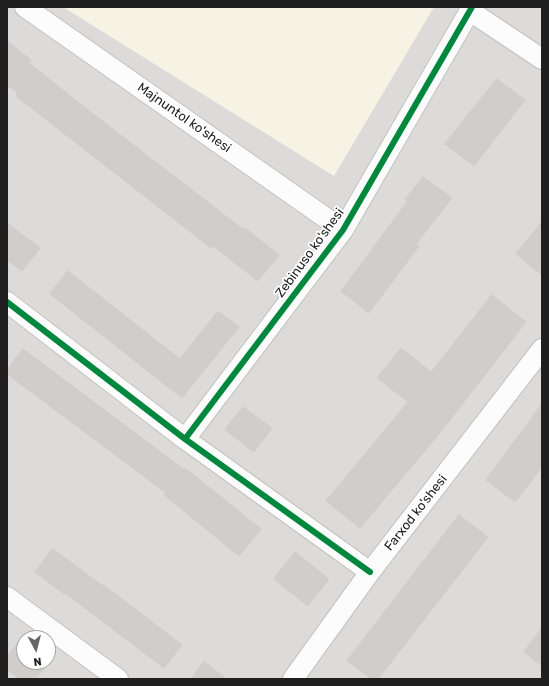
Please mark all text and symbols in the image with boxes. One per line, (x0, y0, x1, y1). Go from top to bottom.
street label: Majnuntol ko'shesi (134, 80, 234, 156)
street label: Zebinuso ko'shesi (272, 205, 348, 301)
street label: Farxod ko'shesi (381, 472, 451, 554)
north arrow (16, 630, 56, 670)
text: N (33, 654, 42, 668)

